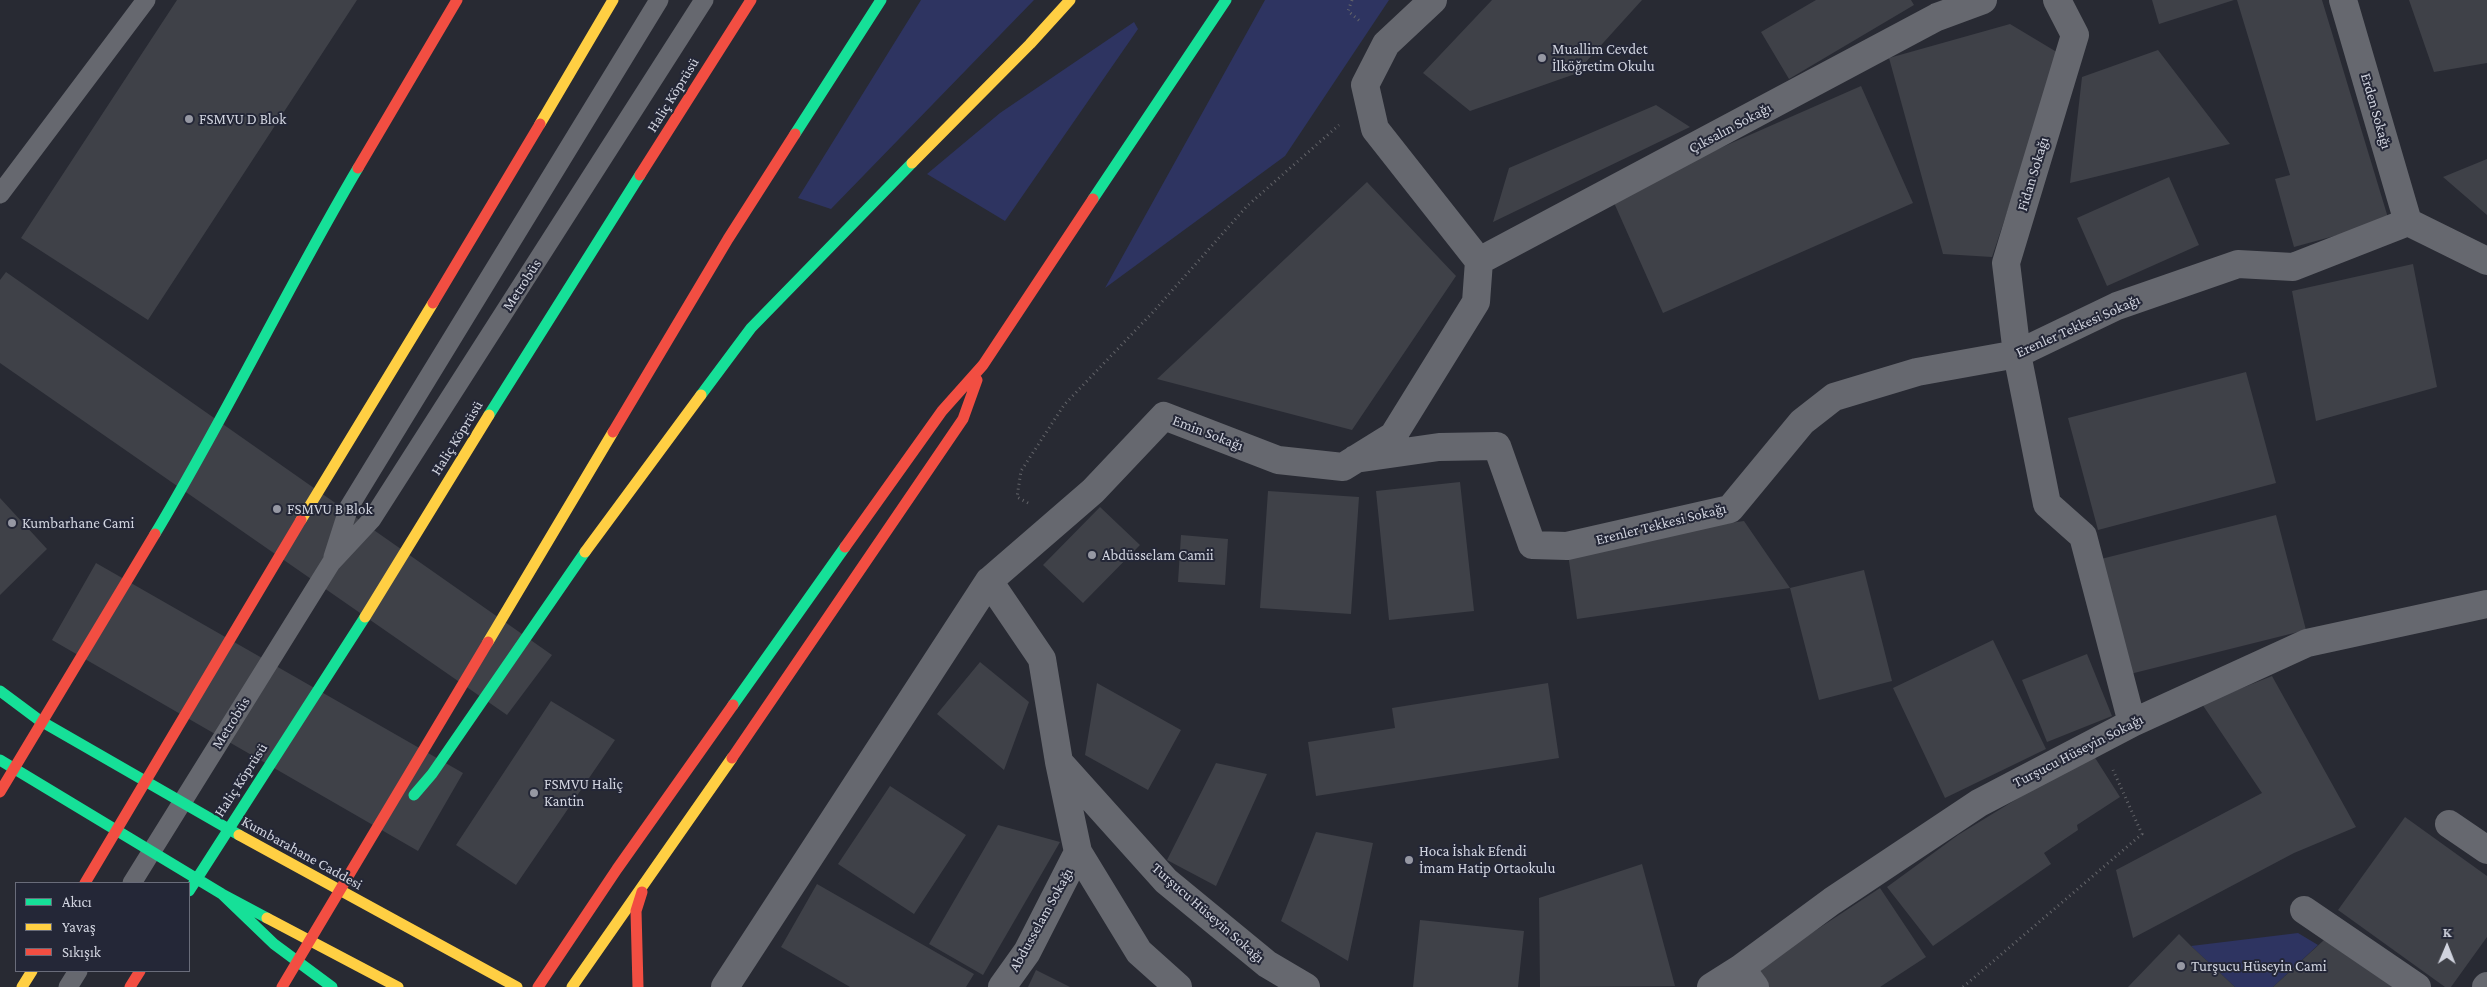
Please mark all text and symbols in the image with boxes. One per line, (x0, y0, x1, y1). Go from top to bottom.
place label: Muallim Cevdet İlköğretim Okulu (1552, 40, 1655, 75)
marker: Muallim Cevdet İlköğretim Okulu (1536, 52, 1548, 64)
street label: Haliç Köprüsü (643, 54, 703, 136)
street label: Erden Sokağı (2357, 71, 2395, 151)
street label: Çıksalın Sokağı (1686, 99, 1774, 157)
place label: FSMVU D Blok (199, 110, 286, 128)
marker: FSMVU D Blok (183, 113, 195, 125)
street label: Fidan Sokağı (2013, 135, 2053, 213)
street label: Metrobüs (499, 256, 545, 314)
street label: Erenler Tekkesi Sokağı (2013, 291, 2143, 361)
street label: Haliç Köprüsü (427, 397, 487, 479)
street label: Emin Sokağı (1170, 411, 1246, 455)
street label: Erenler Tekkesi Sokağı (1594, 499, 1728, 549)
place label: FSMVU B Blok (287, 500, 373, 518)
marker: FSMVU B Blok (271, 503, 283, 515)
place label: Kumbarhane Cami (22, 514, 134, 532)
marker: Kumbarhane Cami (6, 517, 18, 529)
place label: Abdüsselam Camii (1102, 546, 1214, 564)
marker: Abdüsselam Camii (1086, 549, 1098, 561)
street label: Metrobüs (208, 694, 254, 752)
street label: Turşucu Hüseyin Sokağı (2010, 710, 2146, 792)
street label: Haliç Köprüsü (210, 740, 272, 820)
place label: FSMVU Haliç Kantin (544, 775, 623, 810)
marker: FSMVU Haliç Kantin (528, 787, 540, 799)
street label: Kumbarahane Caddesi (238, 812, 366, 894)
place label: Hoca İshak Efendi İmam Hatip Ortaokulu (1419, 842, 1555, 877)
marker: Hoca İshak Efendi İmam Hatip Ortaokulu (1403, 854, 1415, 866)
street label: Turşucu Hüseyin Sokağı (1148, 859, 1268, 967)
street label: Abdusselam Sokağı (1005, 865, 1077, 975)
legend (15, 882, 190, 972)
text: Akıcı (62, 894, 92, 910)
text: Yavaş (62, 919, 96, 935)
north arrow (2422, 922, 2472, 972)
text: K (2443, 924, 2452, 940)
text: Sıkışık (62, 944, 101, 960)
place label: Turşucu Hüseyin Cami (2191, 957, 2327, 975)
marker: Turşucu Hüseyin Cami (2175, 960, 2187, 972)

